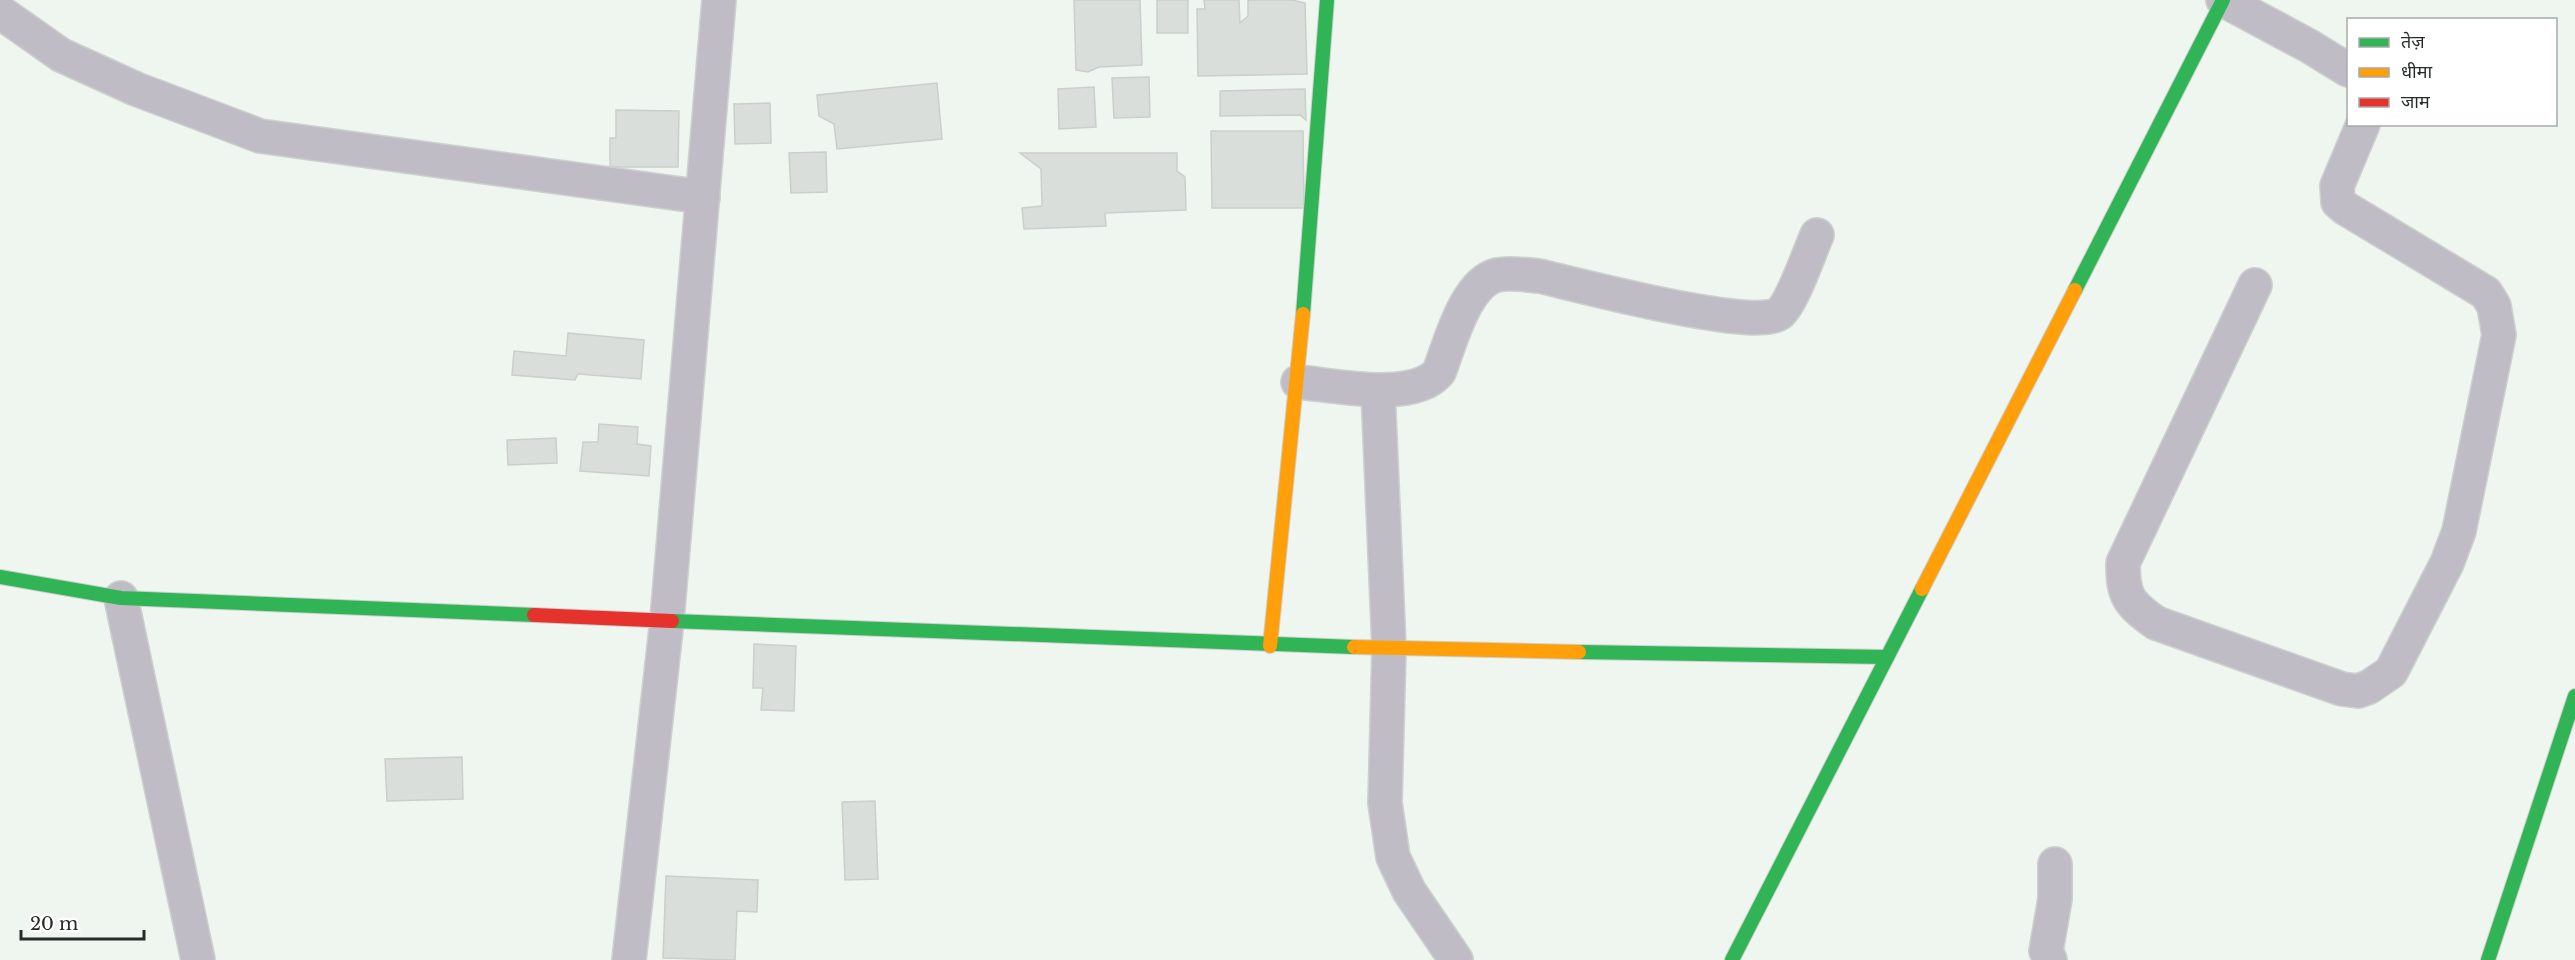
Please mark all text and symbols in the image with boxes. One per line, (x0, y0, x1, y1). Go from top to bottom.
legend (2347, 18, 2557, 126)
text: तेज़ (2401, 31, 2425, 53)
text: धीमा (2401, 61, 2432, 83)
text: जाम (2401, 91, 2431, 113)
scale bar (21, 903, 144, 941)
text: 20 m (30, 913, 78, 935)

